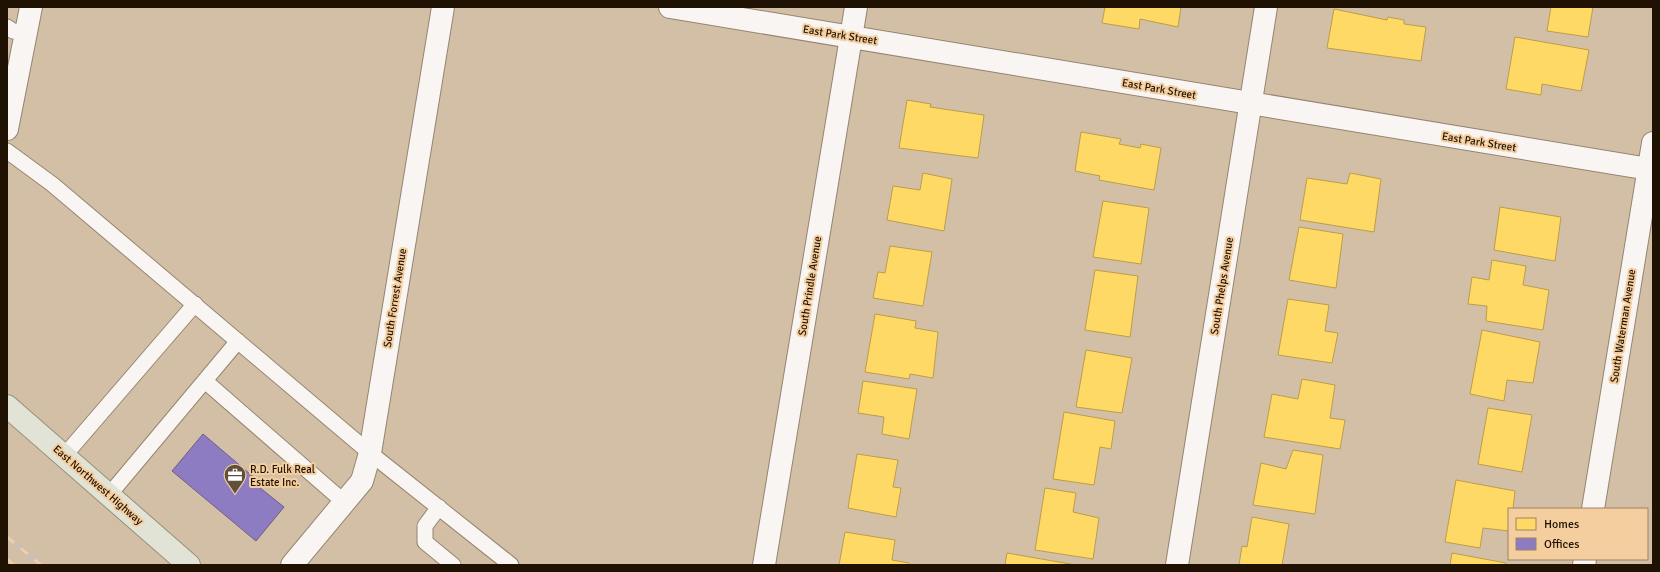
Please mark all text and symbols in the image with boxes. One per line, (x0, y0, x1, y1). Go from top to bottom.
street label: East Park Street (802, 23, 878, 47)
street label: East Park Street (1121, 76, 1197, 102)
street label: East Park Street (1441, 130, 1517, 154)
street label: South Prindle Avenue (796, 235, 824, 337)
street label: South Phelps Avenue (1208, 236, 1236, 336)
street label: South Forrest Avenue (381, 248, 409, 348)
street label: South Waterman Avenue (1608, 268, 1638, 384)
street label: East Northwest Highway (50, 442, 146, 528)
office icon: R.D. Fulk Real Estate Inc. (222, 462, 248, 495)
place label: R.D. Fulk Real Estate Inc. (250, 463, 315, 489)
legend (1508, 508, 1648, 560)
text: Homes (1544, 517, 1579, 532)
text: Offices (1544, 537, 1579, 552)

